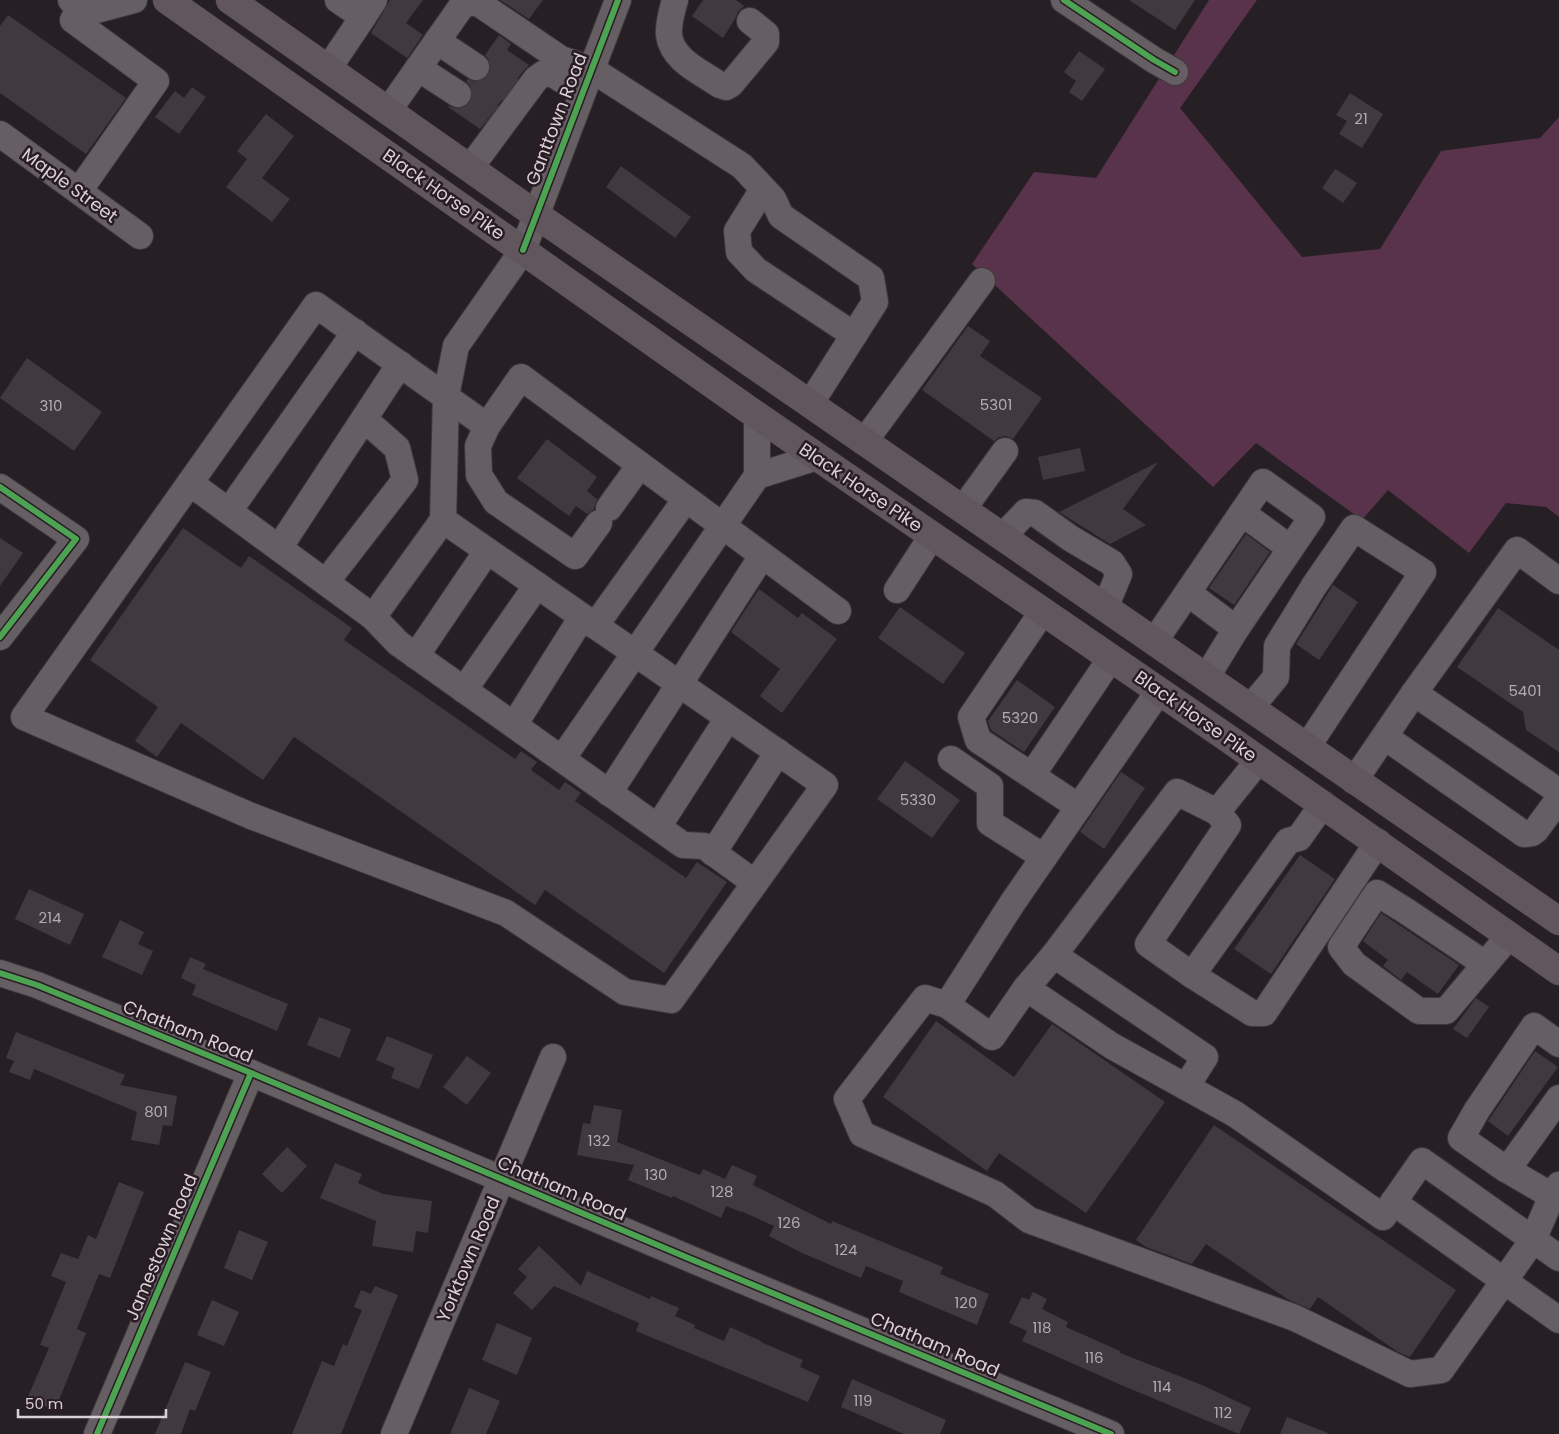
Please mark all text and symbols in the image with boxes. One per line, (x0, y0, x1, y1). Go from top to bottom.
street label: Ganttown Road (519, 49, 593, 189)
house number: 21 (1354, 108, 1368, 129)
street label: Maple Street (17, 142, 123, 228)
street label: Black Horse Pike (378, 142, 510, 246)
house number: 5301 (980, 394, 1012, 415)
house number: 310 (39, 395, 63, 416)
street label: Black Horse Pike (794, 436, 928, 538)
street label: Black Horse Pike (1130, 664, 1262, 768)
house number: 5401 (1508, 680, 1542, 701)
house number: 5320 (1002, 707, 1038, 728)
house number: 5330 (900, 789, 936, 810)
house number: 214 (39, 907, 61, 928)
street label: Chatham Road (119, 994, 257, 1068)
house number: 801 (144, 1101, 168, 1122)
house number: 132 (588, 1130, 610, 1151)
street label: Chatham Road (494, 1150, 630, 1226)
house number: 130 (644, 1164, 668, 1185)
street label: Jamestown Road (119, 1170, 203, 1324)
house number: 128 (711, 1181, 733, 1202)
street label: Yorktown Road (430, 1192, 506, 1326)
house number: 126 (778, 1212, 800, 1233)
house number: 124 (835, 1239, 857, 1260)
house number: 120 (955, 1292, 977, 1313)
street label: Chatham Road (867, 1306, 1003, 1382)
house number: 118 (1032, 1317, 1052, 1338)
house number: 116 (1084, 1347, 1104, 1368)
house number: 114 (1152, 1376, 1172, 1397)
scale bar (18, 1386, 165, 1418)
house number: 119 (853, 1390, 873, 1411)
text: 50 m (25, 1393, 63, 1414)
house number: 112 (1214, 1402, 1232, 1423)

